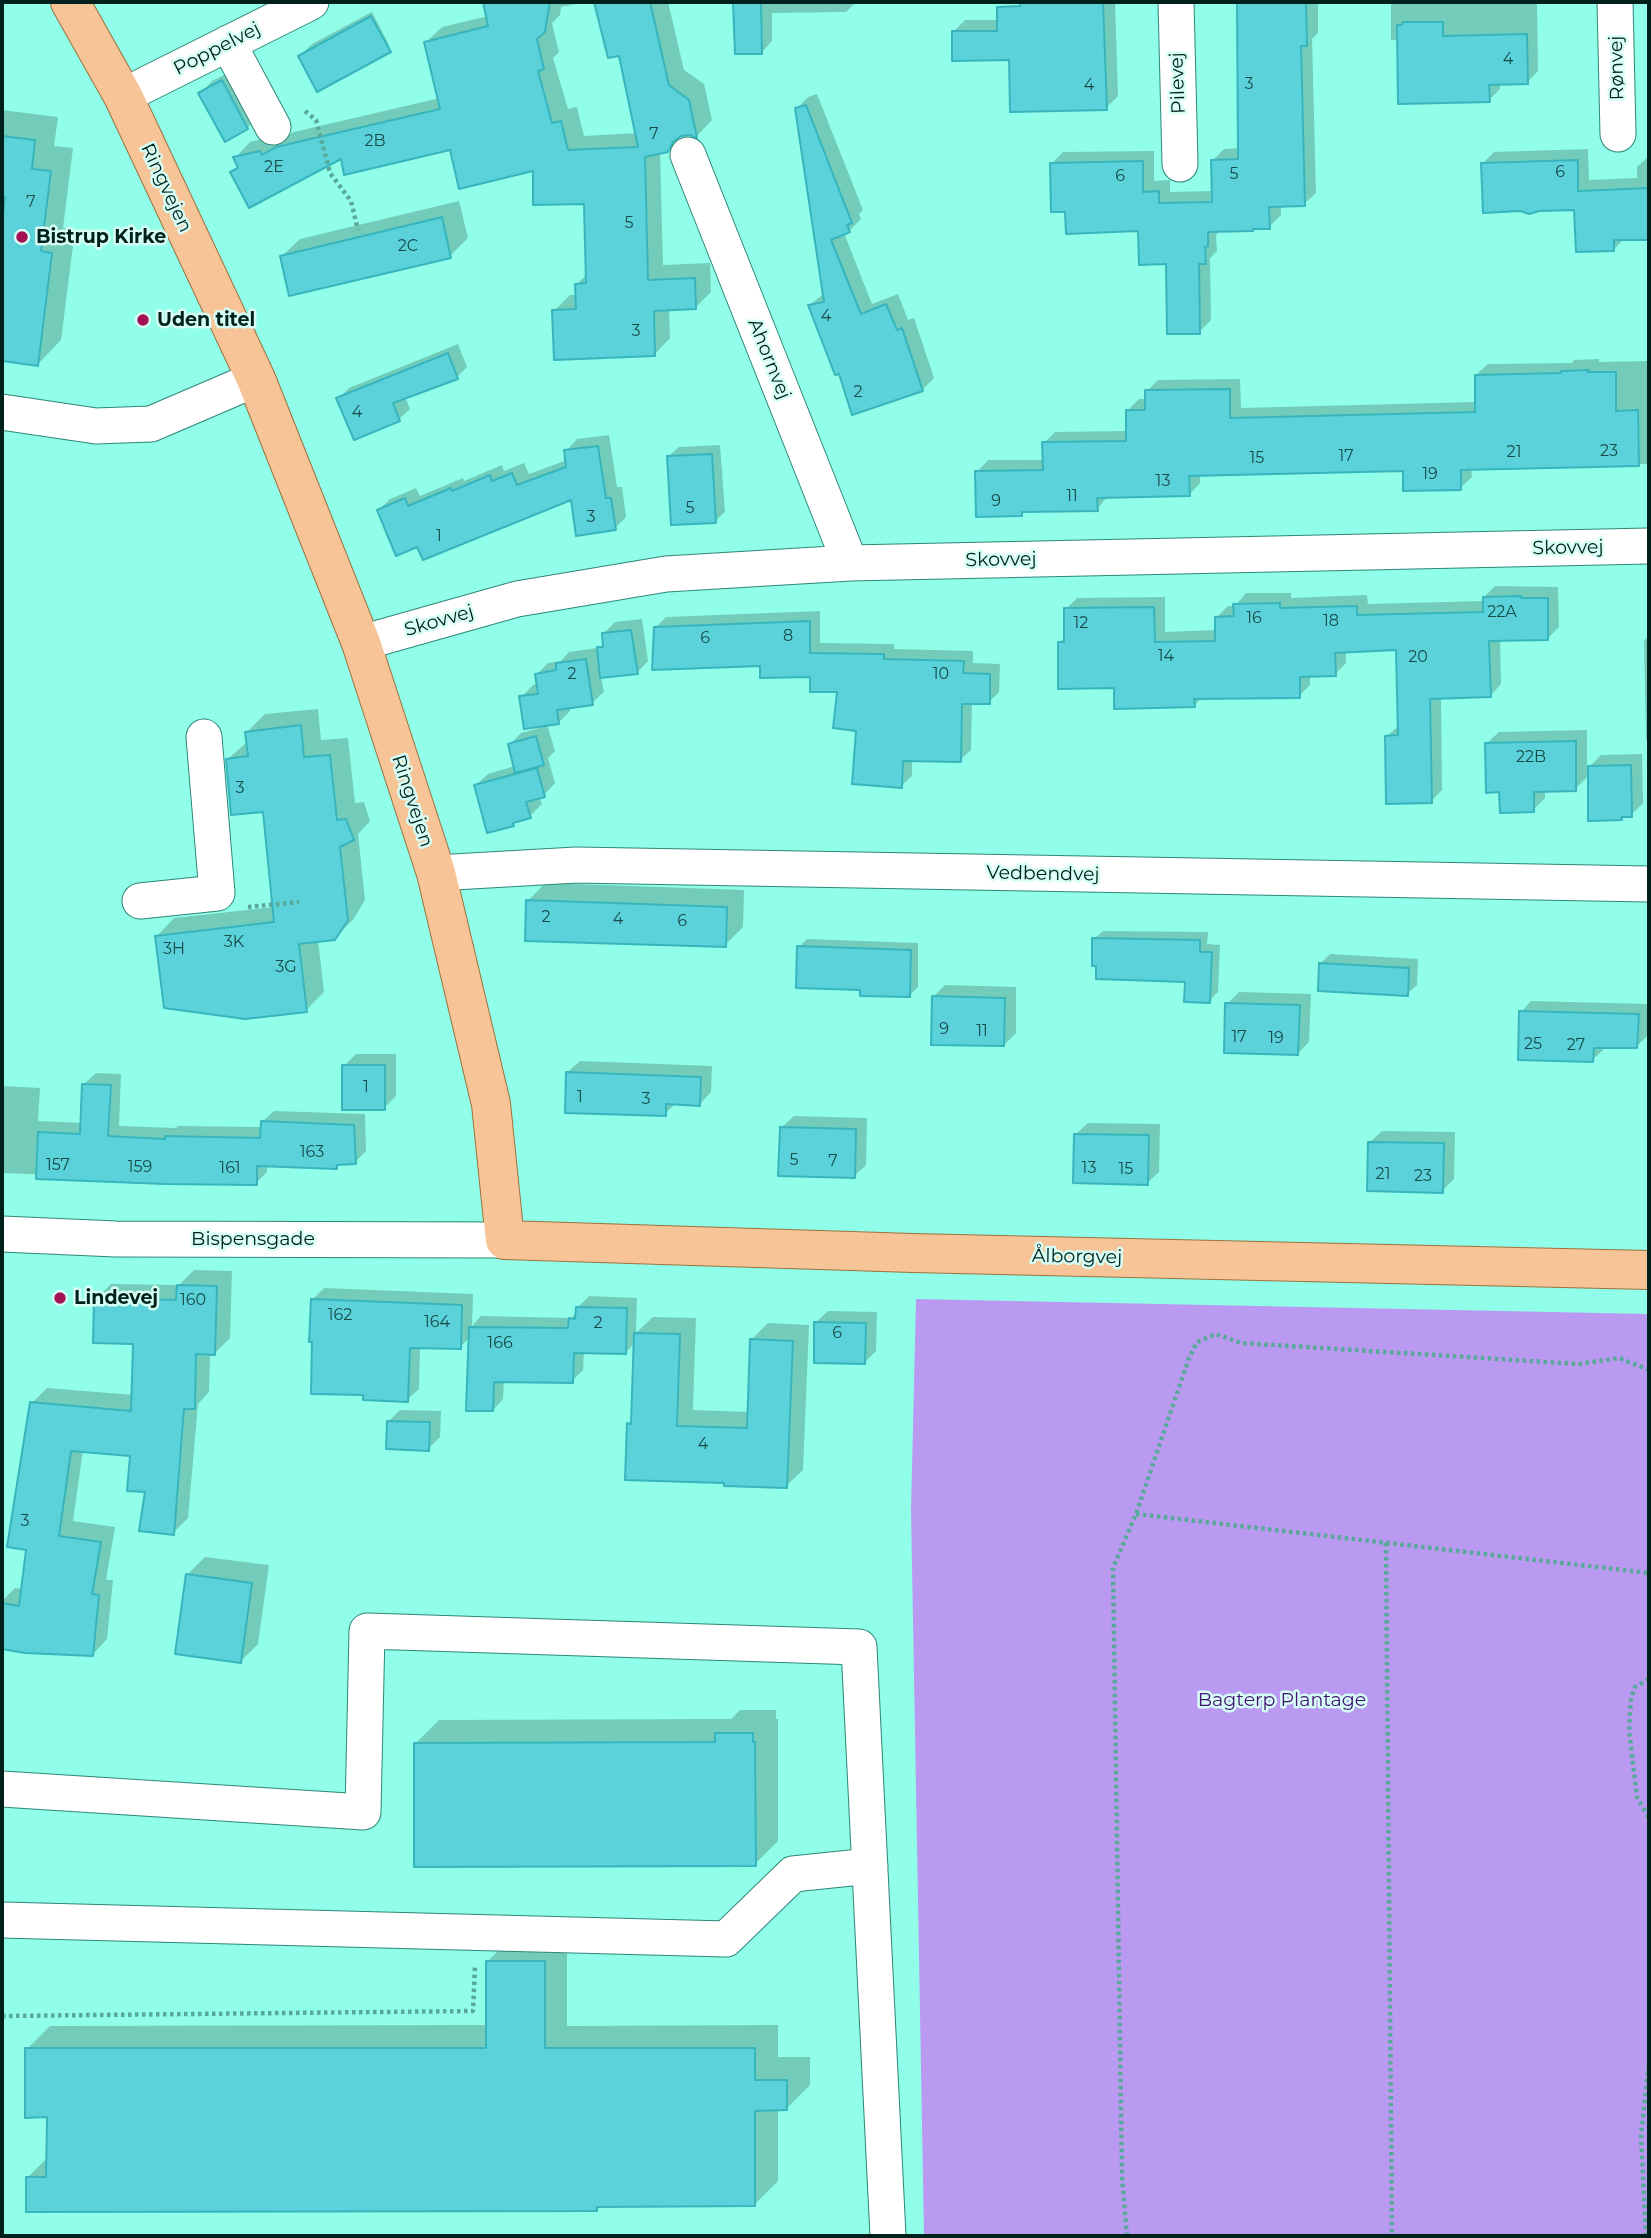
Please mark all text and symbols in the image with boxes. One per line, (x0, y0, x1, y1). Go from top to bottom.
street label: Poppelvej (170, 17, 264, 81)
street label: Rønvej (1605, 35, 1629, 101)
house number: 4 (1503, 49, 1513, 69)
street label: Pilevej (1166, 52, 1190, 114)
house number: 3 (1244, 74, 1254, 94)
house number: 4 (1084, 75, 1094, 95)
house number: 7 (649, 124, 659, 144)
house number: 2B (364, 131, 386, 151)
street label: Ringvejen (135, 140, 197, 236)
house number: 2E (264, 157, 284, 177)
house number: 6 (1555, 162, 1565, 182)
house number: 5 (1229, 164, 1239, 184)
house number: 6 (1115, 166, 1125, 186)
house number: 7 (26, 192, 36, 212)
house number: 5 (624, 213, 634, 233)
place label: Bistrup Kirke (36, 226, 166, 248)
marker: Bistrup Kirke (14, 229, 30, 245)
house number: 2C (398, 236, 418, 256)
house number: 4 (821, 306, 831, 326)
place label: Uden titel (157, 309, 255, 331)
marker: Uden titel (135, 312, 151, 328)
street label: Ahornvej (742, 315, 796, 403)
house number: 3 (631, 321, 641, 341)
house number: 2 (853, 382, 863, 402)
house number: 4 (352, 402, 362, 422)
house number: 23 (1600, 441, 1618, 461)
house number: 21 (1507, 442, 1521, 462)
house number: 17 (1338, 446, 1354, 466)
house number: 15 (1250, 448, 1264, 468)
house number: 19 (1422, 464, 1438, 484)
house number: 13 (1156, 471, 1170, 491)
house number: 11 (1066, 486, 1078, 506)
house number: 9 (991, 491, 1001, 511)
house number: 5 (685, 498, 695, 518)
house number: 3 (586, 507, 596, 527)
house number: 1 (436, 526, 442, 546)
street label: Skovvej (1532, 536, 1604, 560)
street label: Skovvej (965, 548, 1037, 572)
street label: Skovvej (402, 600, 476, 642)
house number: 22A (1487, 602, 1517, 622)
house number: 16 (1246, 608, 1262, 628)
house number: 18 (1323, 611, 1339, 631)
house number: 12 (1074, 613, 1088, 633)
house number: 8 (783, 626, 793, 646)
house number: 6 (700, 628, 710, 648)
house number: 14 (1158, 646, 1174, 666)
house number: 20 (1408, 647, 1428, 667)
house number: 2 (567, 664, 577, 684)
house number: 10 (933, 664, 949, 684)
house number: 22B (1516, 747, 1546, 767)
street label: Ringvejen (386, 752, 438, 850)
house number: 3 (235, 778, 245, 798)
street label: Vedbendvej (986, 862, 1100, 886)
house number: 2 (541, 907, 551, 927)
house number: 4 (613, 909, 623, 929)
house number: 6 (677, 911, 687, 931)
house number: 3K (224, 932, 244, 952)
house number: 3H (163, 939, 185, 959)
house number: 3G (275, 957, 297, 977)
house number: 9 (939, 1019, 949, 1039)
house number: 11 (976, 1021, 988, 1041)
house number: 17 (1231, 1027, 1247, 1047)
house number: 19 (1268, 1028, 1284, 1048)
house number: 25 (1524, 1034, 1542, 1054)
house number: 27 (1567, 1035, 1585, 1055)
house number: 1 (363, 1077, 369, 1097)
house number: 1 (577, 1087, 583, 1107)
house number: 3 (641, 1089, 651, 1109)
house number: 163 (300, 1142, 324, 1162)
house number: 5 (789, 1150, 799, 1170)
house number: 7 (828, 1151, 838, 1171)
house number: 157 (46, 1155, 70, 1175)
house number: 159 (128, 1157, 152, 1177)
house number: 161 (219, 1158, 241, 1178)
house number: 13 (1082, 1158, 1096, 1178)
house number: 15 (1119, 1159, 1133, 1179)
house number: 21 (1376, 1164, 1390, 1184)
house number: 23 (1414, 1166, 1432, 1186)
street label: Bispensgade (191, 1228, 315, 1250)
street label: Ålborgvej (1032, 1245, 1122, 1269)
place label: Lindevej (74, 1287, 158, 1309)
marker: Lindevej (52, 1290, 68, 1306)
house number: 160 (180, 1290, 206, 1310)
house number: 162 (328, 1305, 352, 1325)
house number: 164 (424, 1312, 450, 1332)
house number: 2 (593, 1313, 603, 1333)
house number: 6 (832, 1323, 842, 1343)
house number: 166 (487, 1333, 513, 1353)
house number: 4 (698, 1434, 708, 1454)
house number: 3 (20, 1511, 30, 1531)
park label: Bagterp Plantage (1198, 1689, 1366, 1711)

